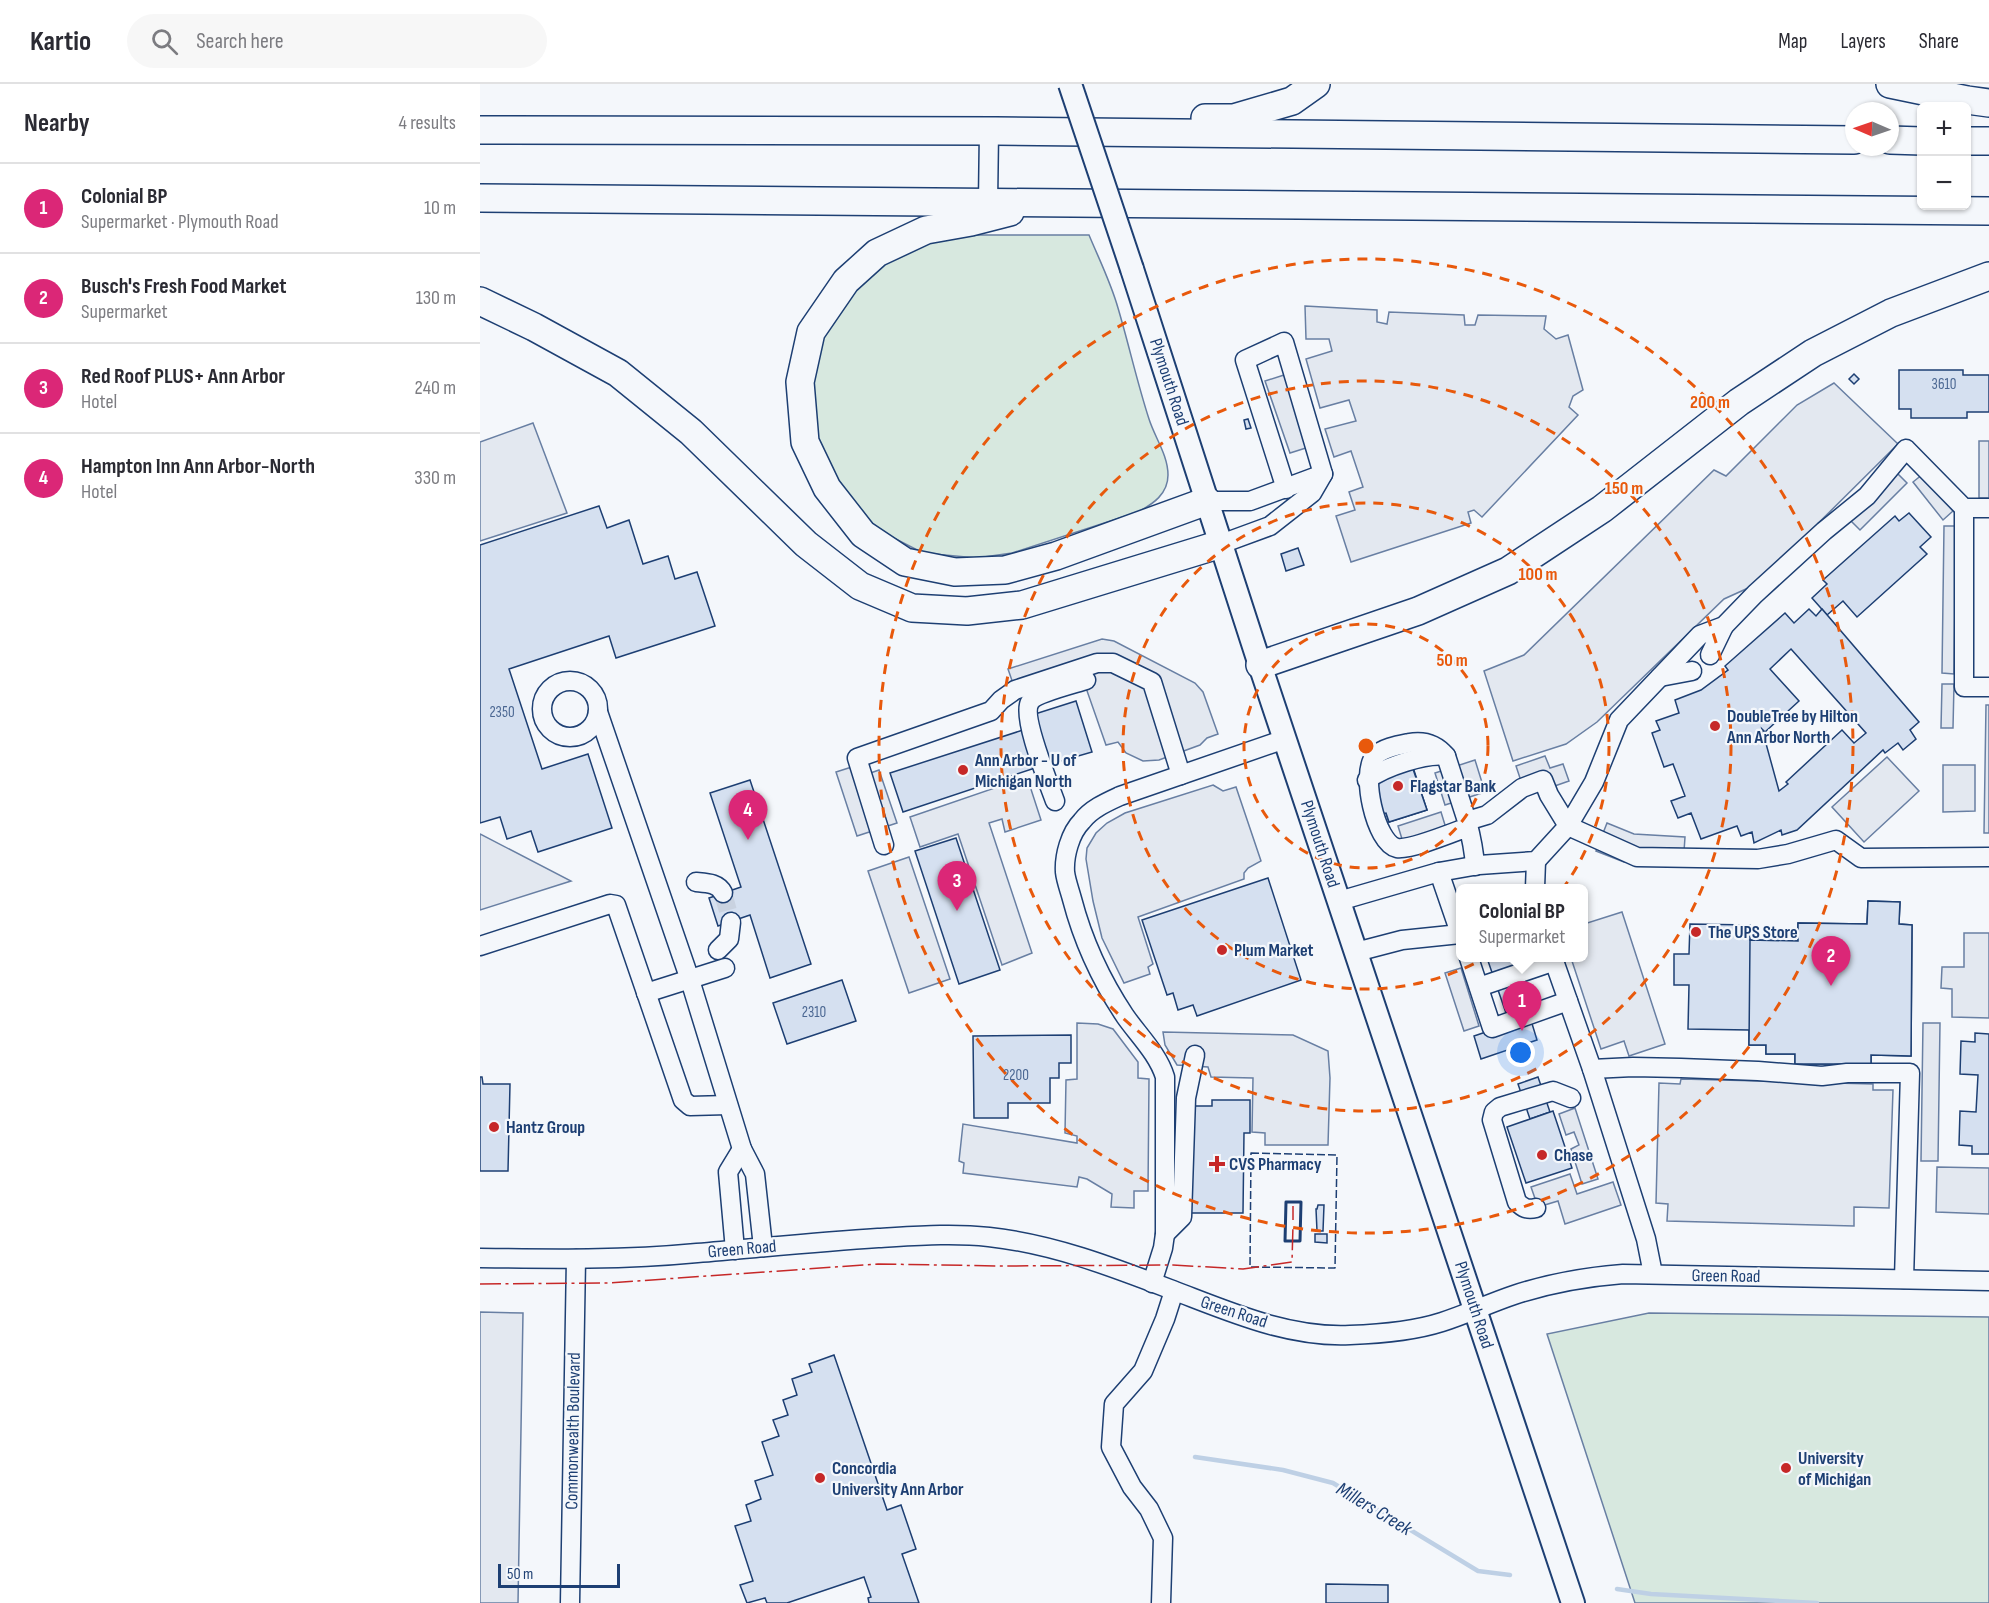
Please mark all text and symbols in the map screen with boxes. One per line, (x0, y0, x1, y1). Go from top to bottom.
search box (127, 14, 547, 68)
text: Kartio (30, 25, 91, 58)
icon: search (148, 25, 181, 58)
text: Search here (196, 28, 284, 55)
text: Map (1778, 29, 1807, 54)
text: Layers (1840, 29, 1886, 54)
text: Share (1919, 29, 1959, 54)
north arrow (1845, 102, 1899, 156)
map controls (1917, 102, 1971, 210)
button: + (1917, 102, 1971, 156)
text: Nearby (24, 108, 90, 139)
text: 4 results (399, 111, 456, 135)
button: − (1917, 156, 1971, 210)
text: Colonial BP (81, 183, 167, 210)
text: 1 (40, 196, 47, 220)
text: 10 m (424, 196, 456, 220)
text: Supermarket · Plymouth Road (81, 210, 279, 234)
text: Busch's Fresh Food Market (81, 273, 287, 300)
text: 2 (39, 286, 48, 310)
text: 130 m (416, 286, 456, 310)
text: Supermarket (81, 300, 168, 324)
street label: Plymouth Road (1145, 336, 1193, 428)
text: Red Roof PLUS+ Ann Arbor (81, 363, 285, 390)
house number: 3610 (1932, 375, 1956, 394)
text: 3 (39, 376, 48, 400)
text: 240 m (415, 376, 456, 400)
text: Hotel (81, 390, 117, 414)
text: 200 m (1690, 392, 1730, 413)
text: Hampton Inn Ann Arbor-North (81, 453, 315, 480)
text: 4 (39, 466, 48, 490)
text: 330 m (414, 466, 456, 490)
text: 150 m (1605, 478, 1643, 499)
text: Hotel (81, 480, 117, 504)
text: 100 m (1519, 564, 1558, 585)
text: 50 m (1436, 650, 1468, 671)
house number: 2350 (489, 703, 515, 722)
place label: DoubleTree by Hilton Ann Arbor North (1726, 706, 1858, 748)
marker: DoubleTree by Hilton Ann Arbor North (1708, 719, 1722, 733)
centre of rings (1356, 736, 1376, 756)
place label: Ann Arbor - U of Michigan North (974, 750, 1077, 792)
marker: Ann Arbor - U of Michigan North (956, 763, 970, 777)
place label: Flagstar Bank (1410, 776, 1497, 797)
marker: Flagstar Bank (1391, 779, 1405, 793)
pin: 4 (728, 790, 768, 840)
street label: Plymouth Road (1296, 798, 1344, 890)
pin: 3 (938, 862, 976, 911)
popup (1456, 884, 1588, 962)
text: Colonial BP (1479, 898, 1565, 925)
place label: The UPS Store (1708, 922, 1798, 943)
text: Supermarket (1479, 925, 1565, 949)
marker: The UPS Store (1689, 925, 1703, 939)
pin: 2 (1812, 936, 1850, 986)
place label: Plum Market (1234, 940, 1314, 961)
marker: Plum Market (1215, 943, 1229, 957)
pin: 1 (1502, 982, 1542, 1031)
house number: 2310 (802, 1003, 826, 1022)
your location (1506, 1038, 1535, 1067)
house number: 2200 (1003, 1066, 1029, 1085)
place label: Hantz Group (506, 1117, 585, 1138)
marker: Hantz Group (487, 1120, 501, 1134)
place label: Chase (1554, 1145, 1593, 1166)
marker: Chase (1535, 1148, 1549, 1162)
place label: CVS Pharmacy (1229, 1154, 1322, 1175)
marker: CVS Pharmacy (1210, 1157, 1224, 1171)
street label: Green Road (707, 1236, 777, 1262)
street label: Plymouth Road (1450, 1259, 1498, 1351)
street label: Green Road (1691, 1265, 1761, 1287)
street label: Green Road (1198, 1291, 1270, 1333)
street label: Commonwealth Boulevard (561, 1352, 585, 1510)
place label: University of Michigan (1798, 1448, 1871, 1490)
place label: Concordia University Ann Arbor (832, 1458, 964, 1500)
marker: University of Michigan (1779, 1461, 1793, 1475)
marker: Concordia University Ann Arbor (813, 1471, 827, 1485)
water label: Millers Creek (1332, 1477, 1417, 1541)
scale bar (498, 1561, 620, 1588)
text: 50 m (507, 1565, 533, 1584)

